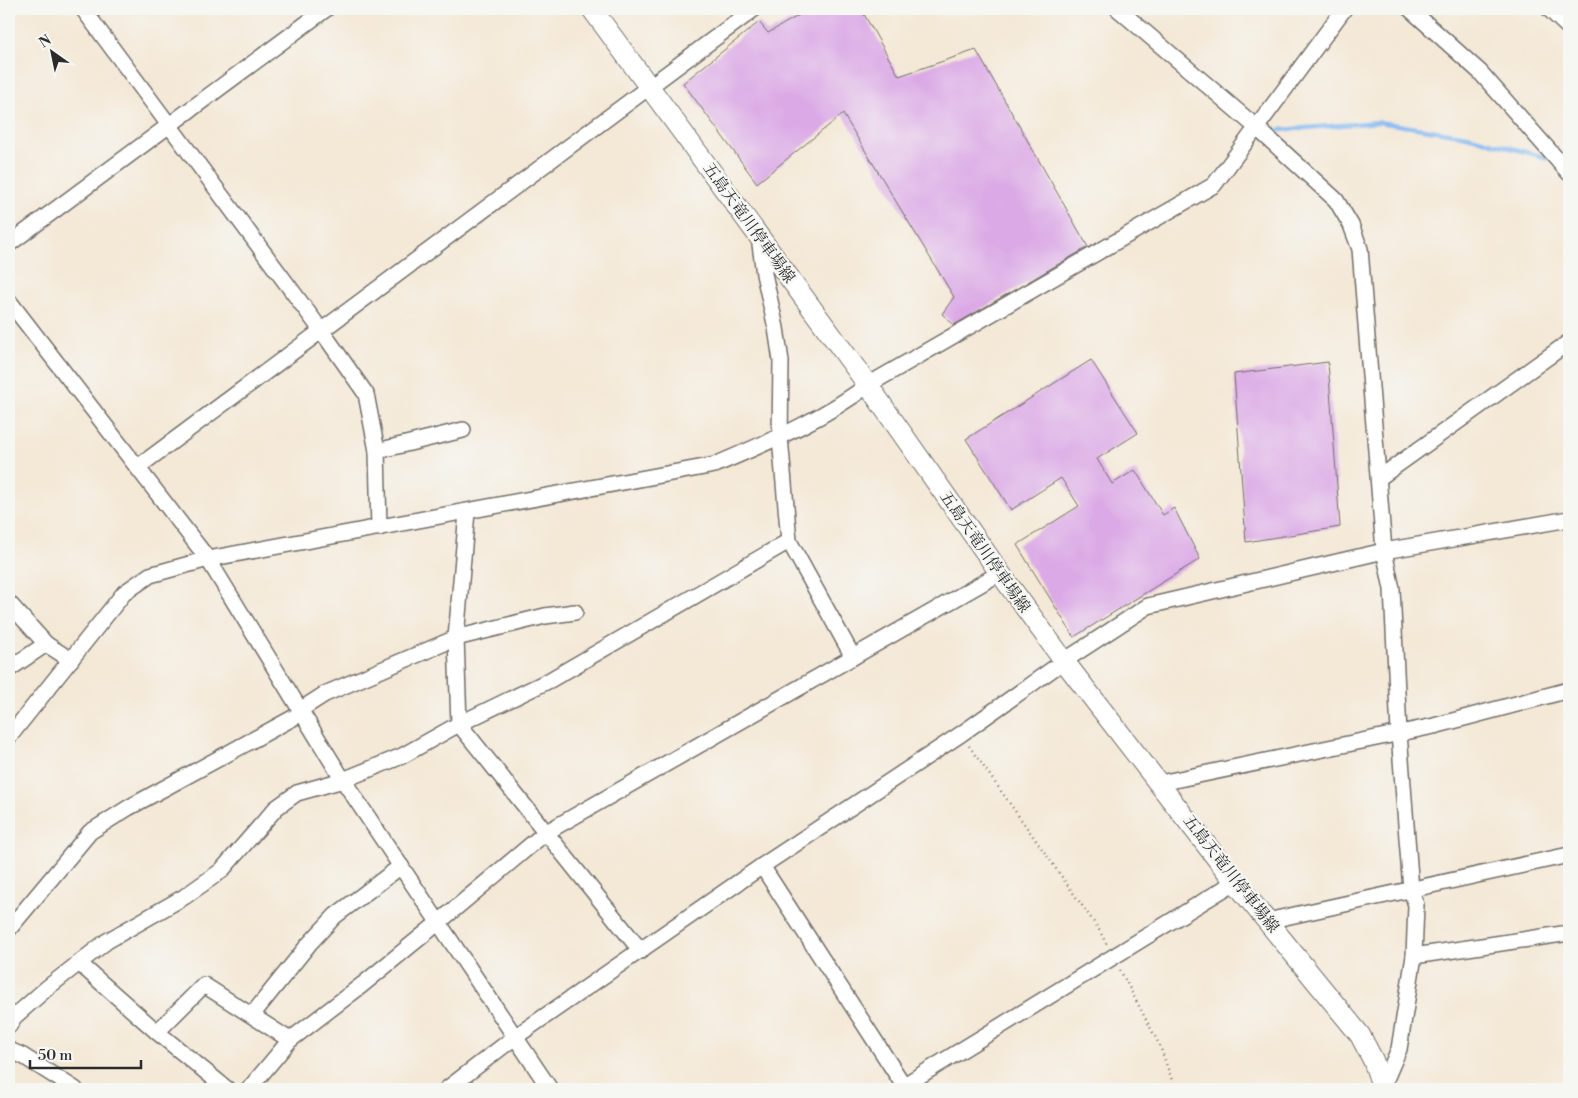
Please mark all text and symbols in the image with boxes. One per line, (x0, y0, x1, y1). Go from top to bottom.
north arrow (28, 28, 78, 78)
text: N (36, 31, 55, 53)
street label: 五島天竜川停車場線 (699, 159, 799, 287)
street label: 五島天竜川停車場線 (936, 487, 1034, 617)
street label: 五島天竜川停車場線 (1179, 811, 1283, 937)
scale bar (30, 1038, 141, 1070)
text: 50 m (38, 1046, 72, 1065)

